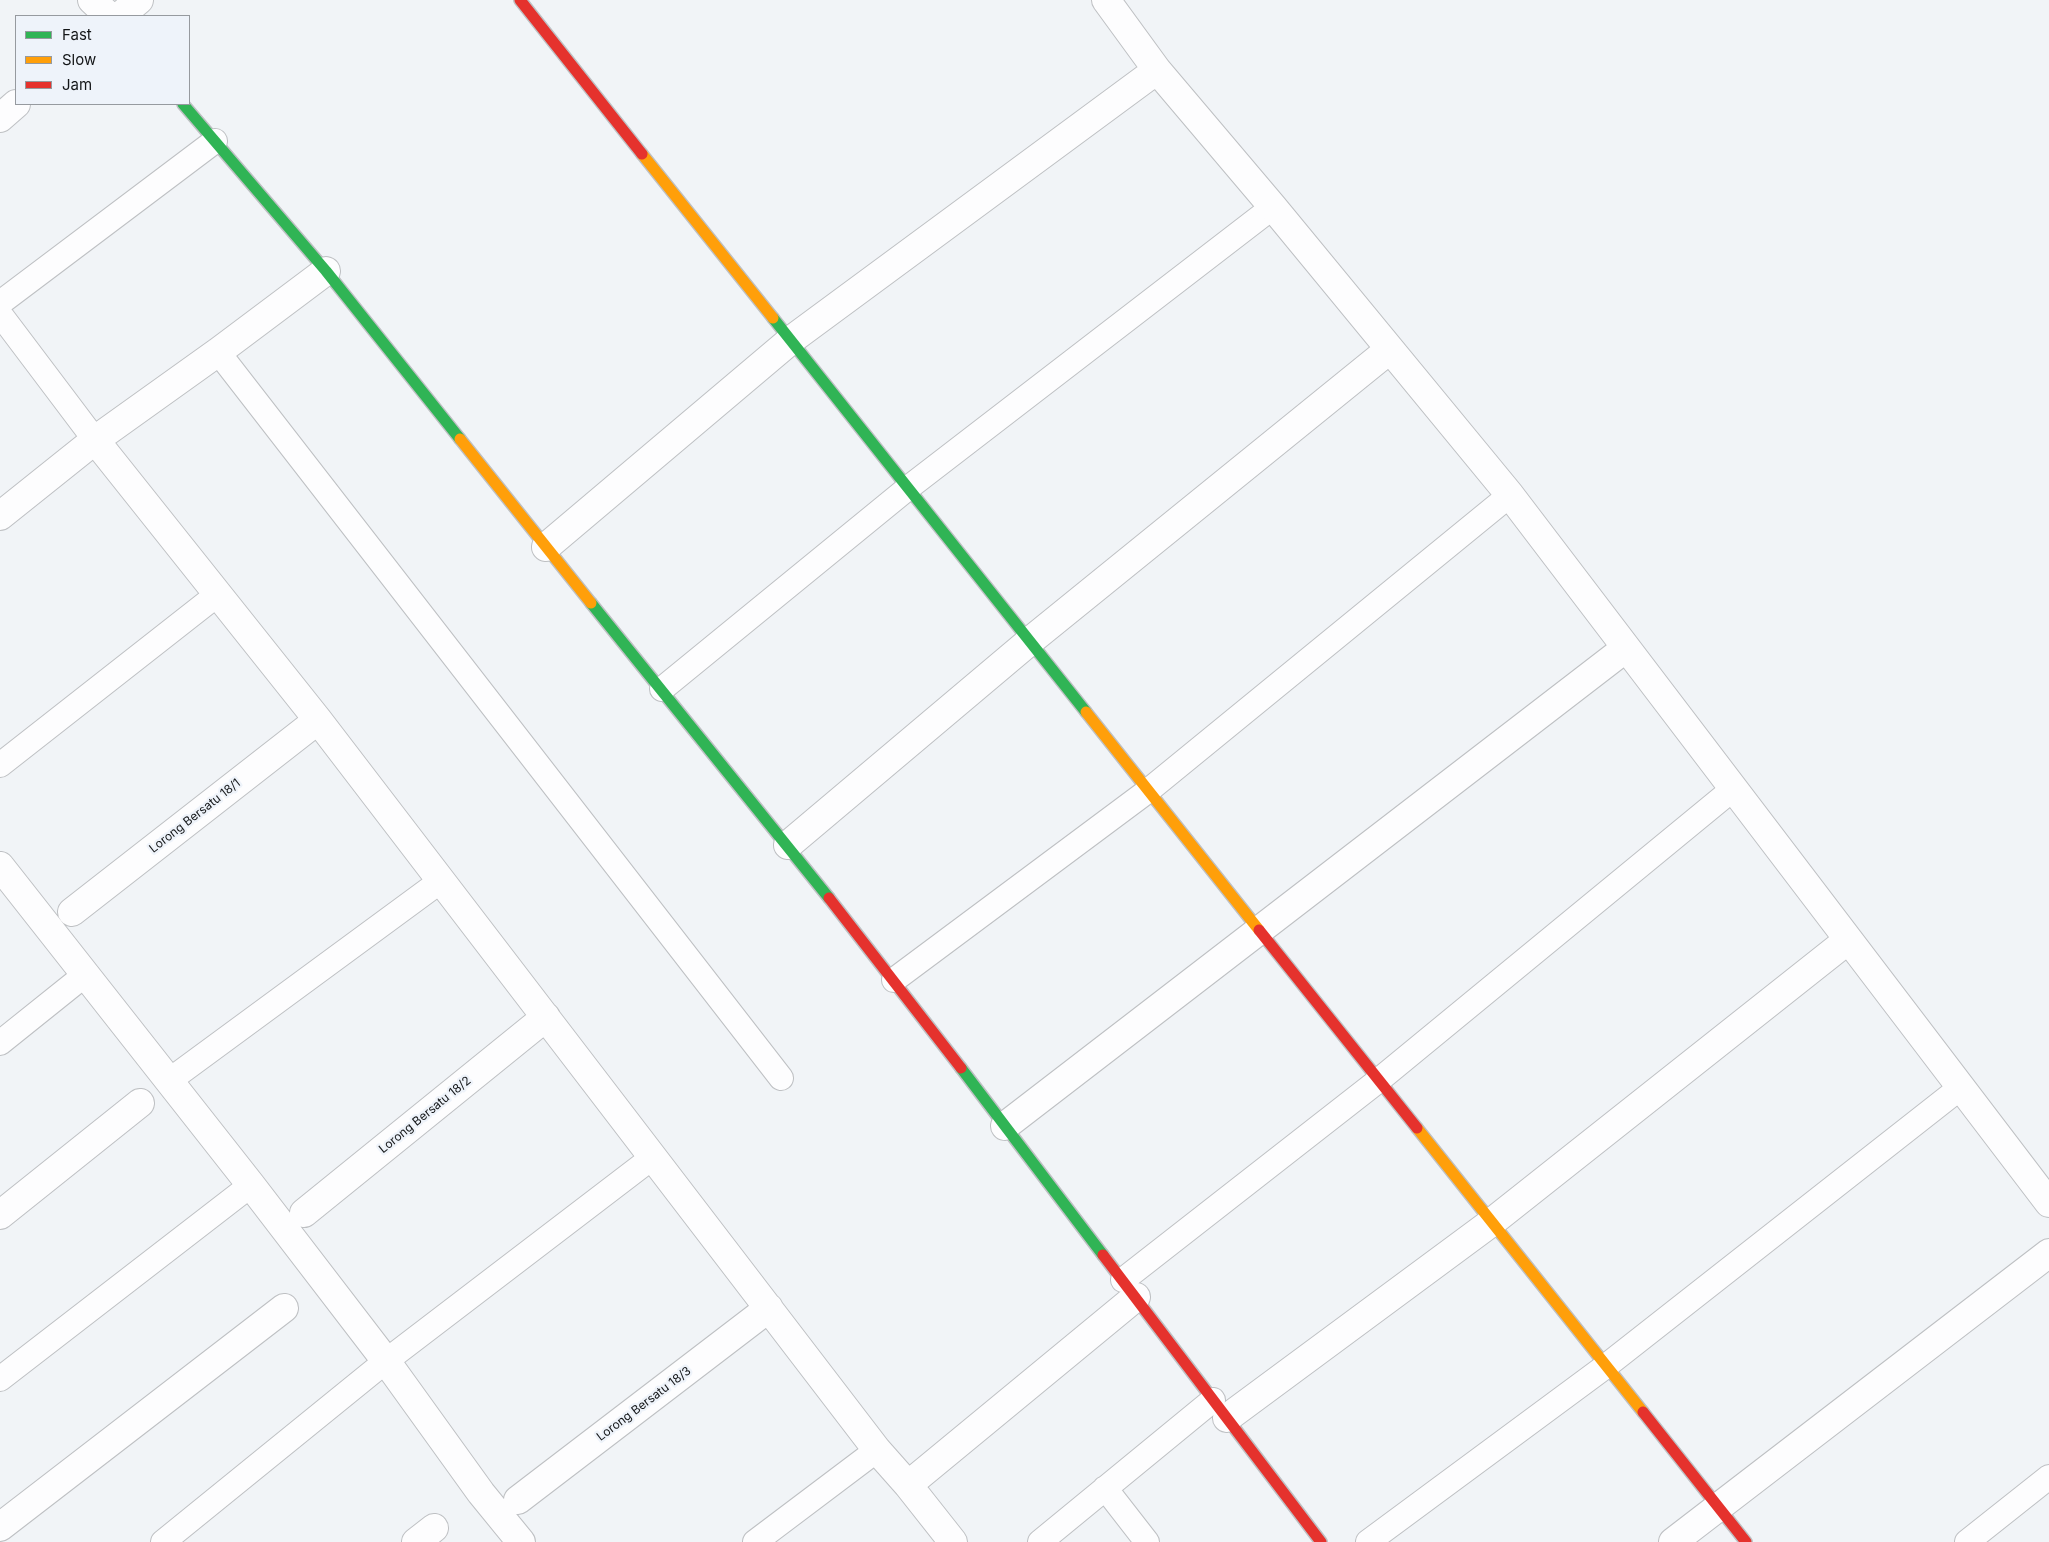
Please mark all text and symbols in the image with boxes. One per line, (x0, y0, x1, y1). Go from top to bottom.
legend (15, 15, 190, 105)
text: Fast (62, 25, 92, 44)
text: Slow (62, 50, 96, 69)
text: Jam (62, 75, 92, 94)
street label: Lorong Bersatu 18/1 (147, 776, 243, 856)
street label: Lorong Bersatu 18/2 (376, 1074, 474, 1156)
street label: Lorong Bersatu 18/3 (594, 1364, 694, 1444)

